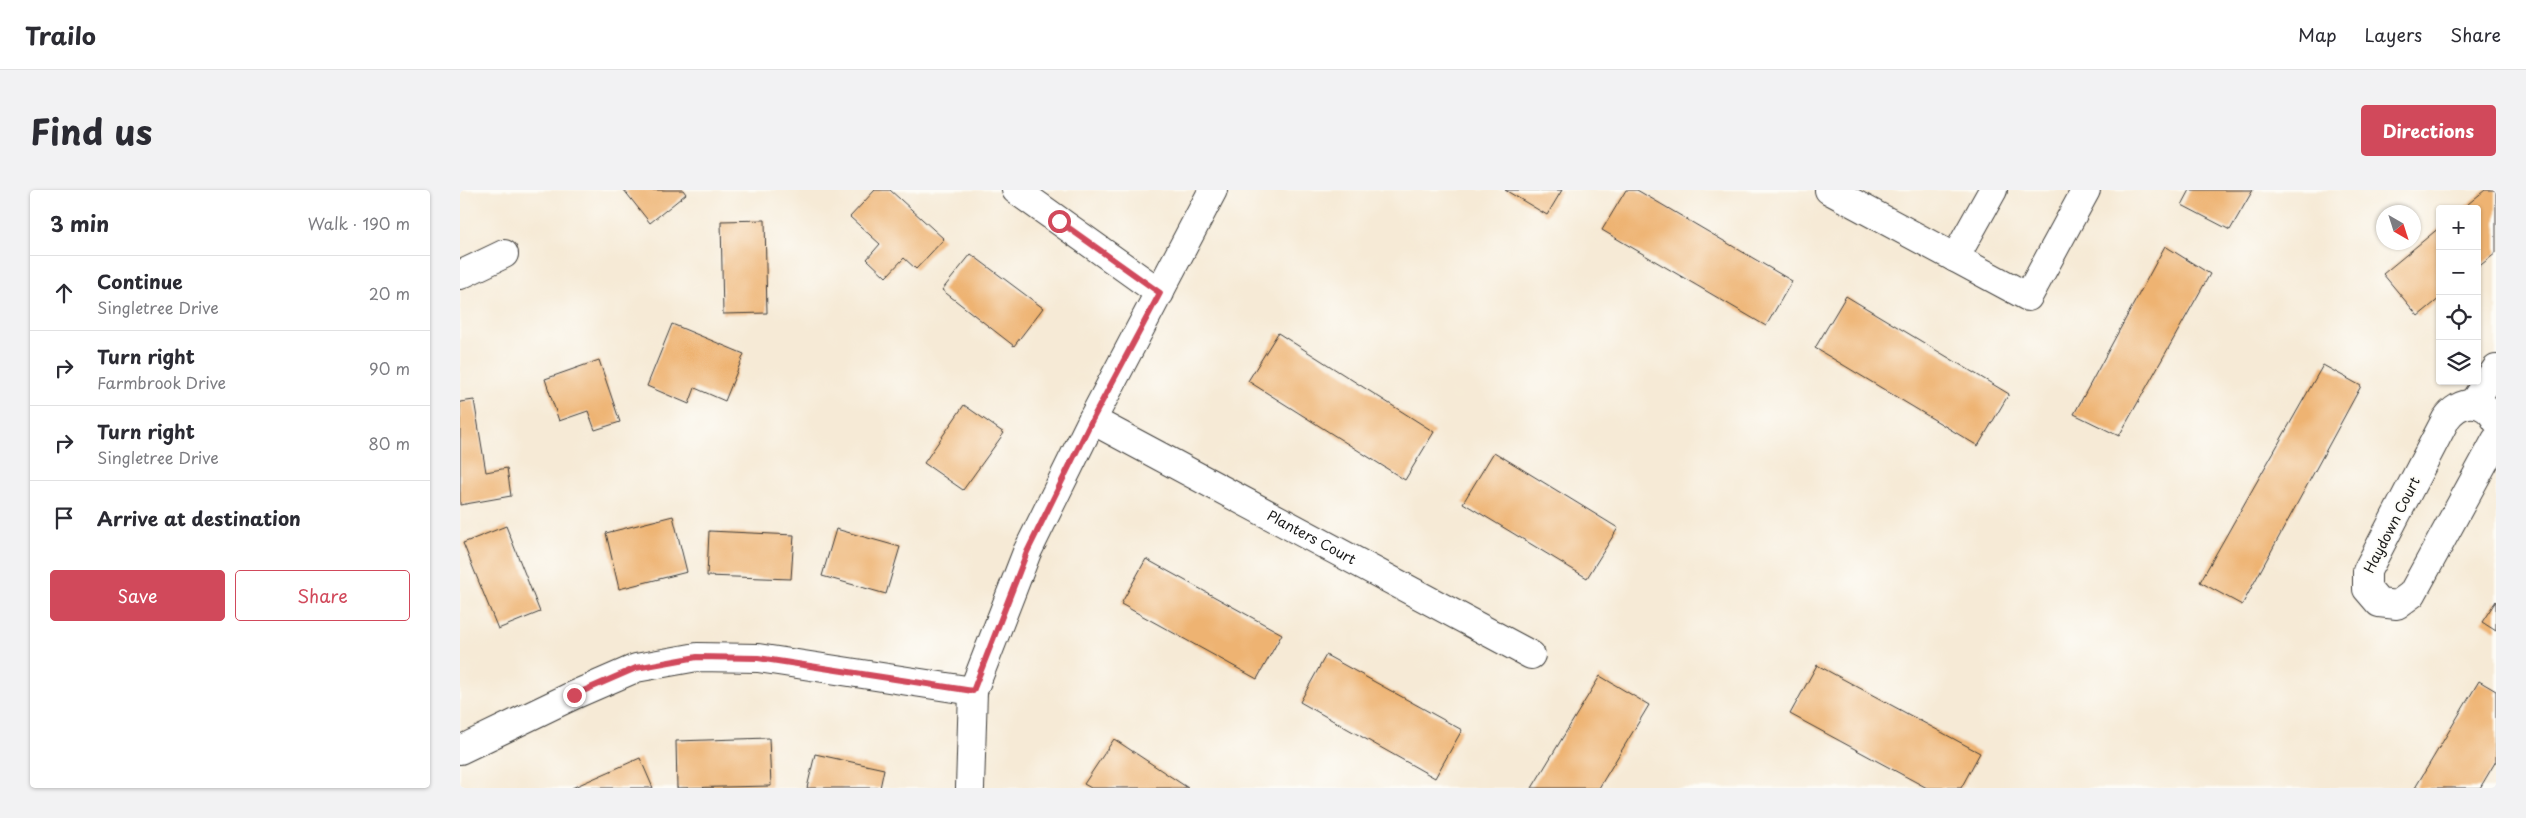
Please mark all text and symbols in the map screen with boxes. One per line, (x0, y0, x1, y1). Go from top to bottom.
text: Trailo (25, 17, 96, 53)
text: Map (2298, 21, 2337, 48)
text: Layers (2365, 21, 2422, 48)
text: Share (2450, 21, 2501, 48)
text: Find us (30, 104, 152, 157)
button: Directions (2361, 105, 2496, 156)
north arrow (2376, 205, 2421, 250)
map controls (2436, 205, 2481, 385)
button: + (2436, 205, 2481, 250)
text: 3 min (50, 207, 109, 239)
route start (1048, 210, 1071, 233)
text: Walk · 190 m (308, 211, 410, 235)
button: − (2436, 250, 2481, 295)
text: Continue (97, 267, 183, 295)
icon: ahead (50, 279, 78, 307)
text: 20 m (369, 281, 410, 305)
text: Singletree Drive (97, 295, 219, 319)
button: locate (2436, 295, 2481, 340)
button: layers (2436, 340, 2481, 385)
text: Turn right (97, 342, 195, 370)
icon: right (50, 354, 78, 382)
text: 90 m (369, 356, 410, 380)
text: Farmbrook Drive (97, 370, 226, 394)
text: Turn right (97, 417, 195, 445)
icon: right (50, 429, 78, 457)
text: 80 m (368, 431, 410, 455)
text: Singletree Drive (97, 445, 219, 469)
street label: Haydown Court (2358, 473, 2425, 577)
icon: arrive (50, 504, 78, 532)
text: Arrive at destination (97, 504, 301, 532)
street label: Planters Court (1264, 505, 1360, 570)
button: Save (50, 570, 225, 621)
button: Share (235, 570, 410, 621)
route end (563, 684, 586, 707)

